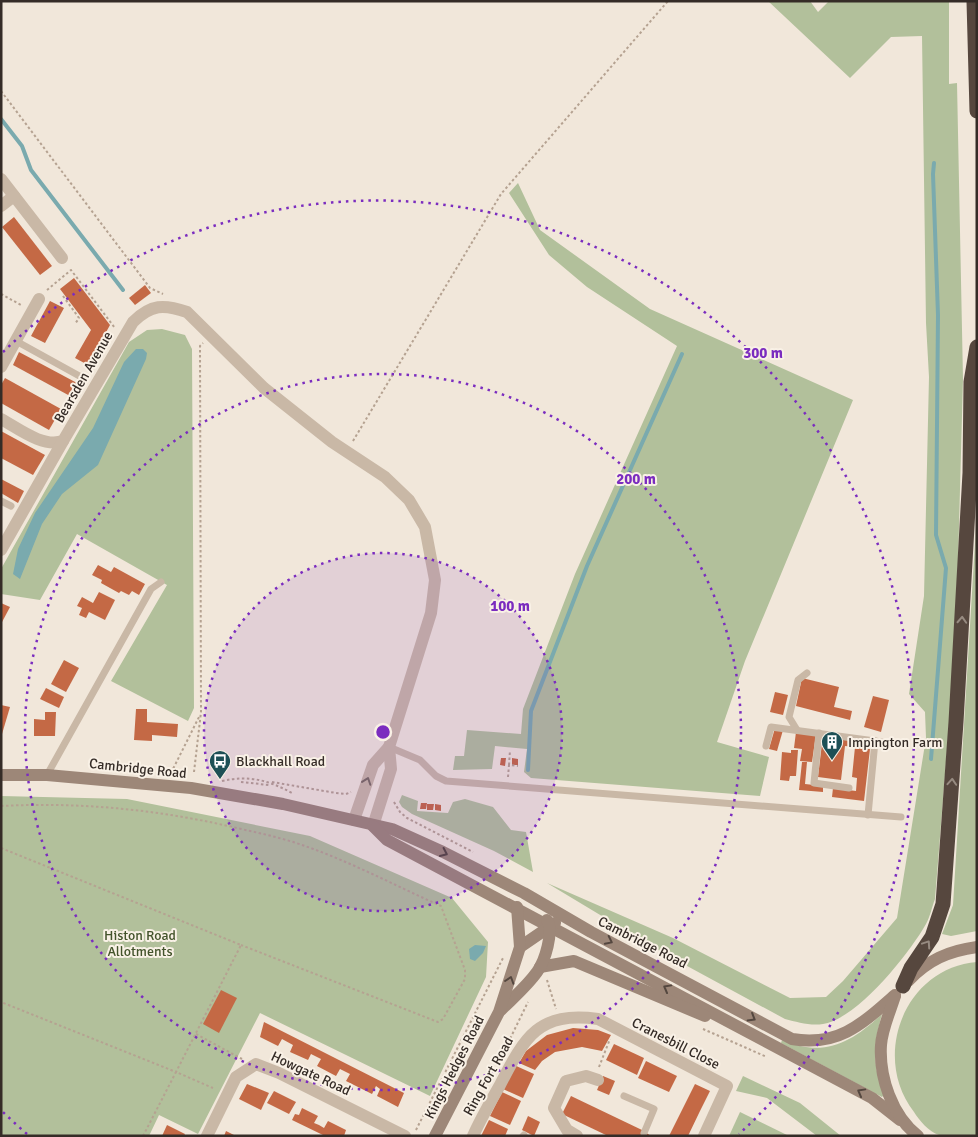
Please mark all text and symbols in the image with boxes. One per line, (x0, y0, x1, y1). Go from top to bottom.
street label: Bearsden Avenue (50, 328, 116, 426)
text: 300 m (743, 344, 783, 362)
text: 200 m (616, 470, 656, 488)
text: 100 m (490, 597, 530, 615)
one-way arrow (956, 615, 967, 623)
centre of rings (374, 723, 392, 741)
building icon: Impington Farm (820, 730, 844, 761)
place label: Impington Farm (848, 734, 943, 751)
bus stop icon: Blackhall Road (208, 749, 232, 780)
place label: Blackhall Road (236, 753, 325, 770)
street label: Cambridge Road (88, 755, 188, 782)
one-way arrow (361, 777, 371, 786)
one-way arrow (946, 777, 957, 785)
one-way arrow (439, 846, 448, 857)
street label: Cambridge Road (595, 913, 690, 972)
park label: Histon Road Allotments (104, 927, 176, 960)
one-way arrow (604, 935, 613, 945)
one-way arrow (921, 940, 931, 949)
one-way arrow (504, 976, 514, 985)
one-way arrow (663, 985, 672, 995)
one-way arrow (747, 1011, 756, 1021)
street label: Kings Hedges Road (421, 1013, 488, 1122)
street label: Cranesbill Close (629, 1014, 723, 1073)
street label: Ring Fort Road (460, 1034, 517, 1119)
street label: Howgate Road (268, 1048, 353, 1099)
one-way arrow (857, 1088, 866, 1098)

